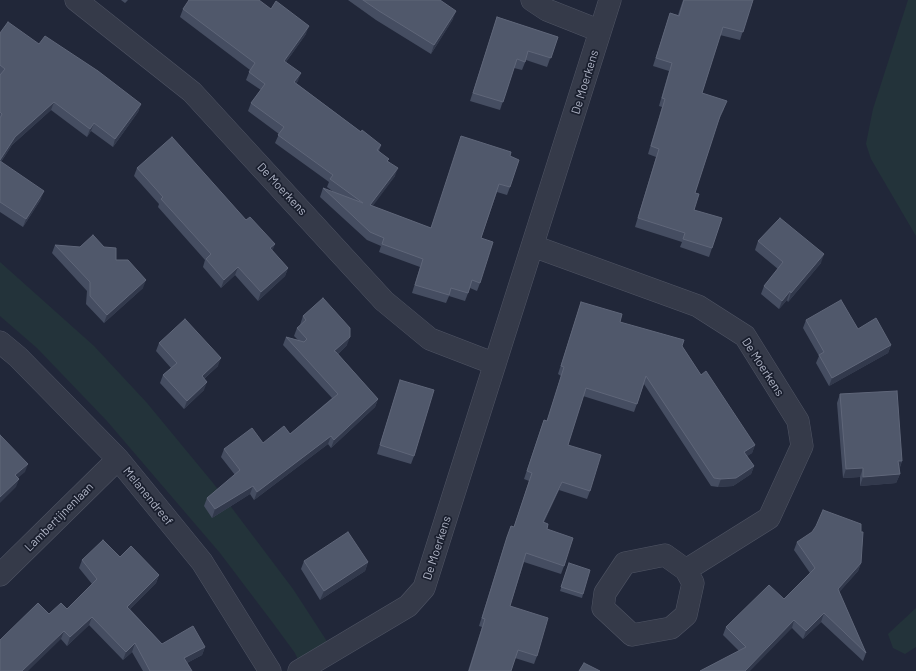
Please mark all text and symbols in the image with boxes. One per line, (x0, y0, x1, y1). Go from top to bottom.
street label: De Moerkens (568, 48, 602, 116)
street label: De Moerkens (254, 160, 310, 218)
street label: De Moerkens (739, 335, 787, 399)
street label: Melanendreef (120, 464, 176, 528)
street label: Lambertijnenlaan (22, 480, 96, 554)
street label: De Moerkens (420, 514, 454, 582)

